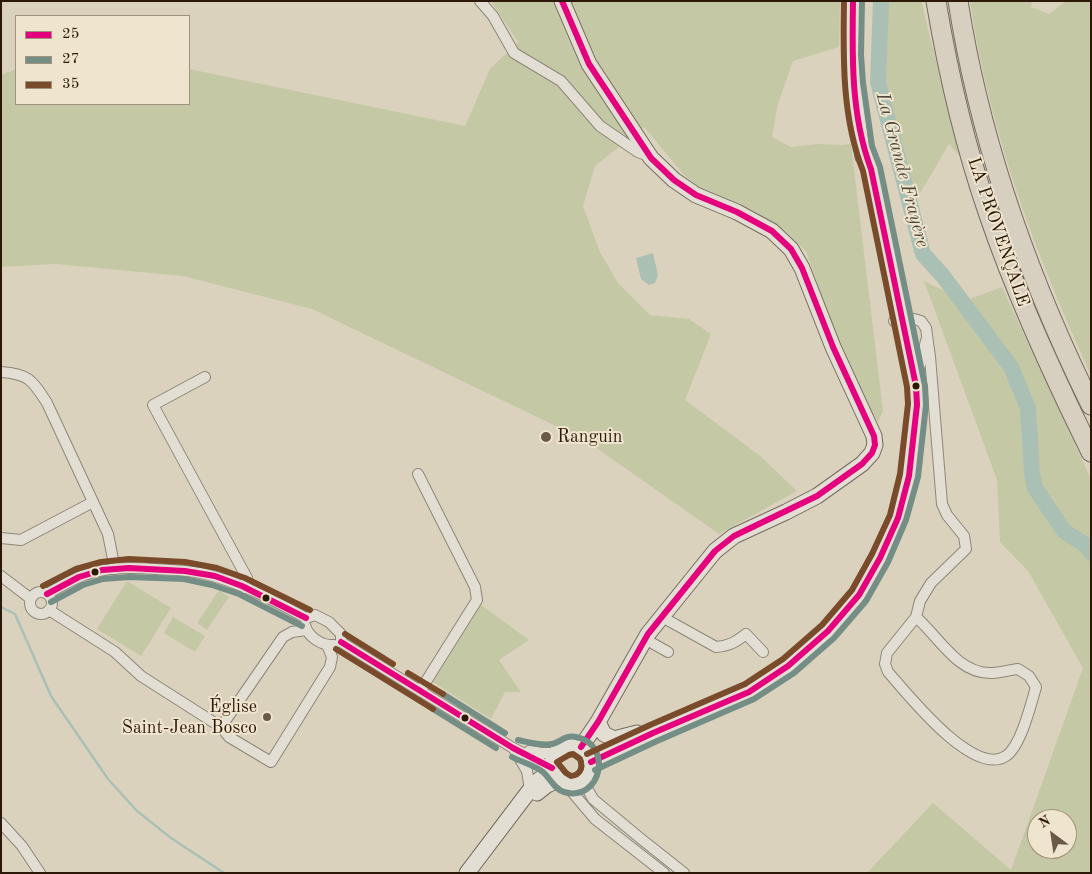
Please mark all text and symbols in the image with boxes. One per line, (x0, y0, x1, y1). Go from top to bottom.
legend (15, 15, 190, 105)
text: 25 (62, 27, 79, 42)
text: 27 (62, 52, 79, 67)
text: 35 (62, 77, 79, 92)
water label: La Grande Frayère (870, 90, 934, 250)
street label: LA PROVENÇALE (962, 154, 1034, 310)
unlabelled marker (911, 381, 921, 391)
place label: Ranguin (557, 426, 622, 448)
marker: Ranguin (539, 430, 553, 444)
unlabelled marker (90, 567, 100, 577)
unlabelled marker (261, 593, 271, 603)
place label: Église Saint-Jean Bosco (122, 696, 257, 739)
marker: Église Saint-Jean Bosco (261, 711, 273, 723)
unlabelled marker (460, 713, 470, 723)
north arrow (1027, 809, 1077, 859)
text: N (1037, 813, 1053, 831)

